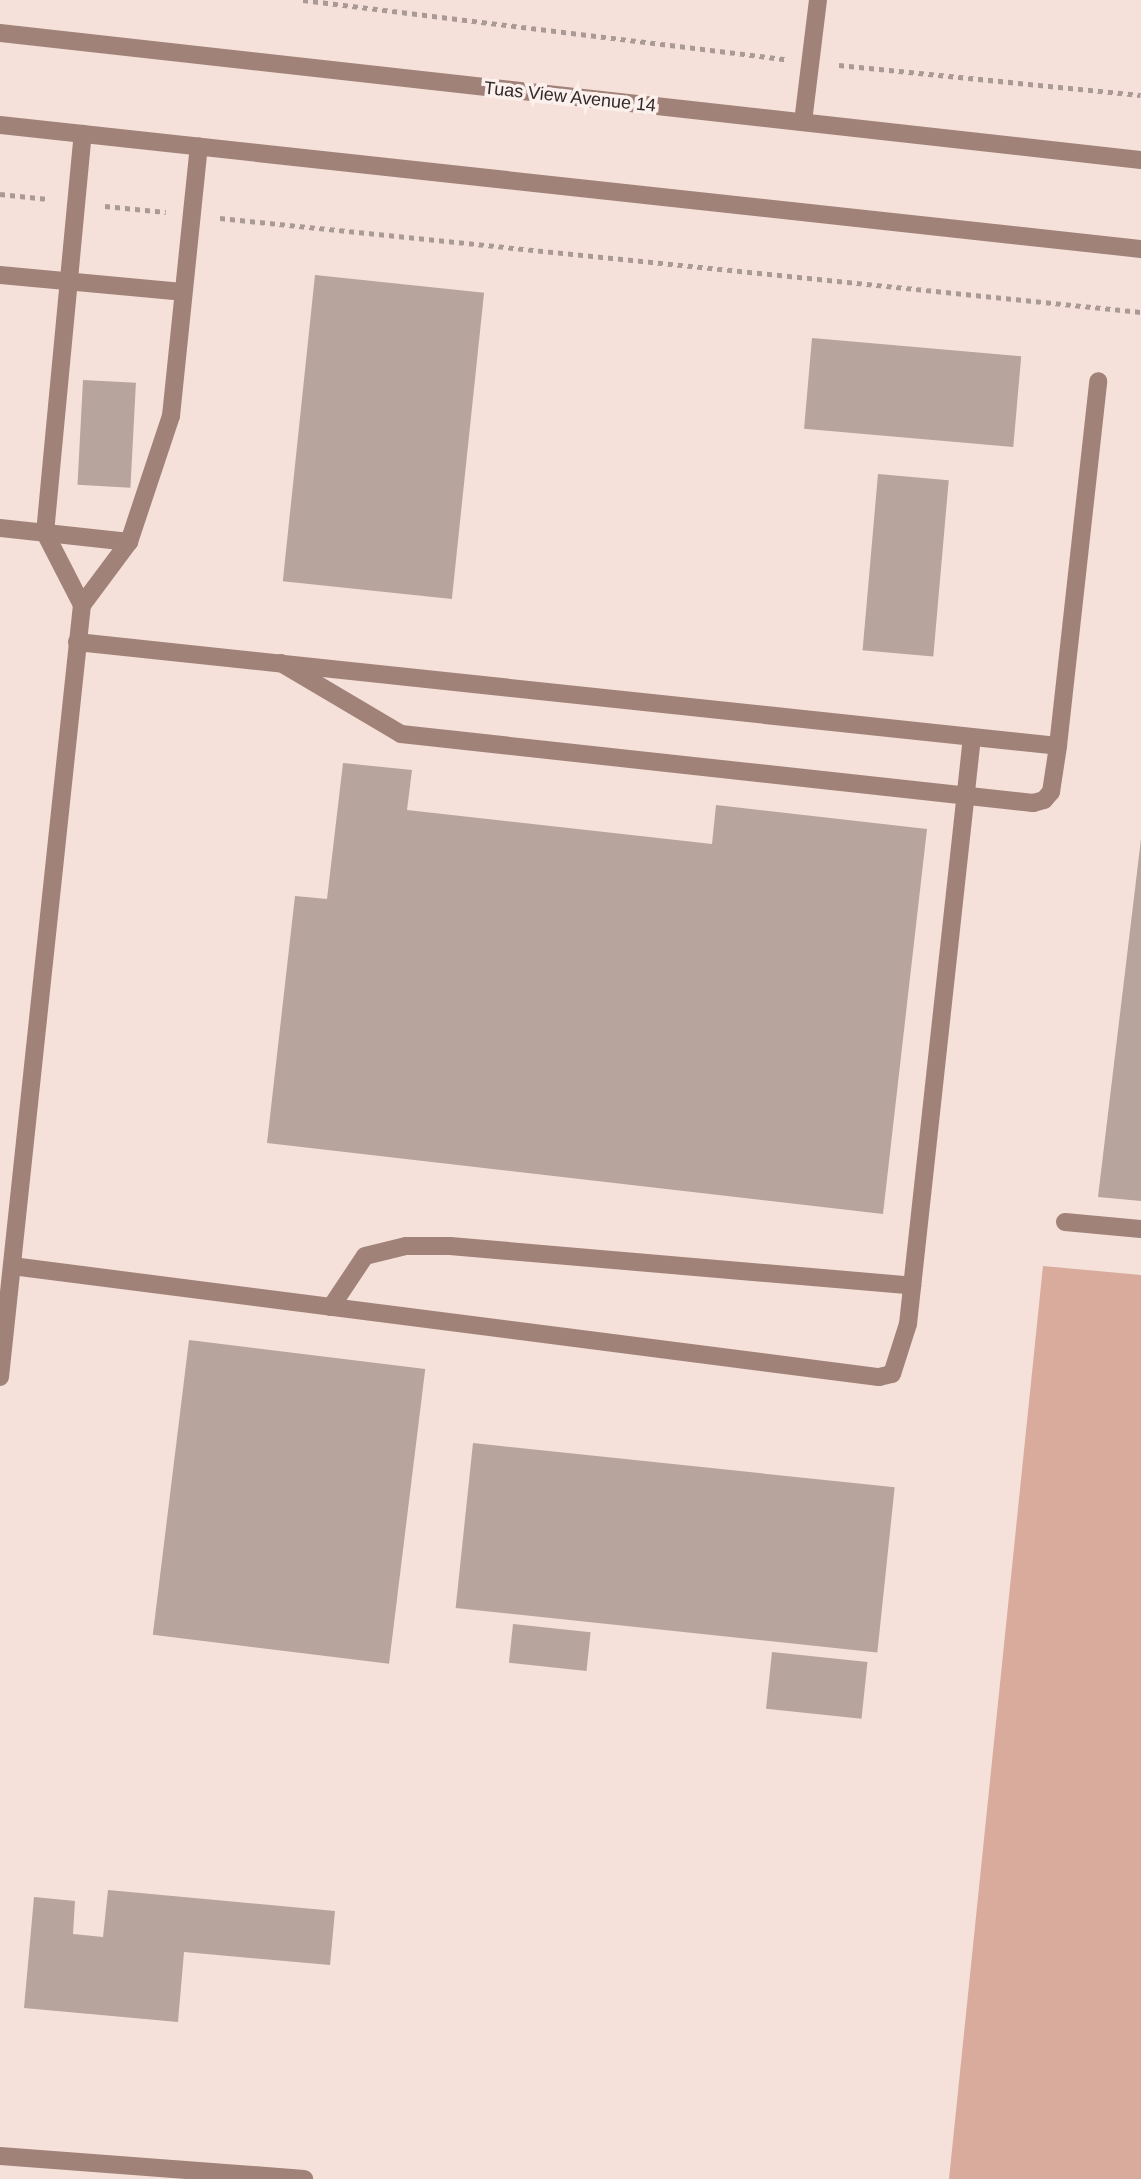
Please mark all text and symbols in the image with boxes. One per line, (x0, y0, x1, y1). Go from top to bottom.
street label: Tuas View Avenue 14 (482, 77, 658, 117)

